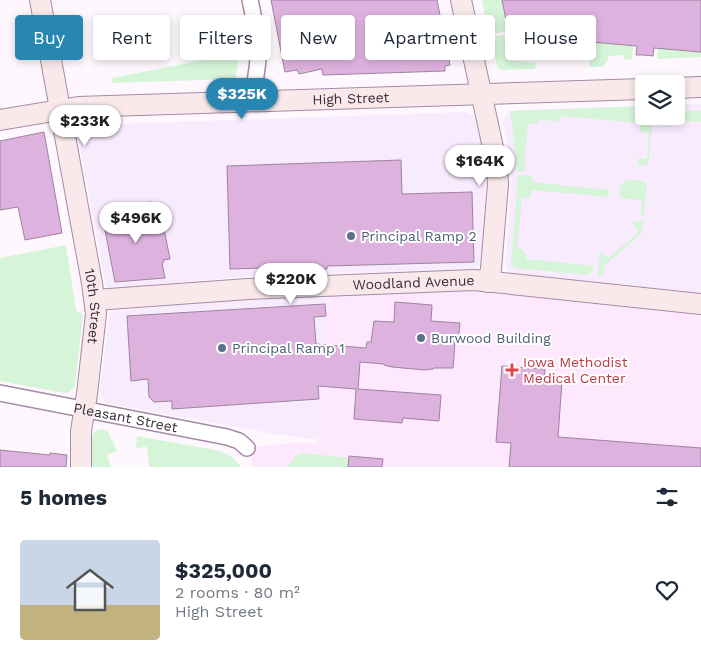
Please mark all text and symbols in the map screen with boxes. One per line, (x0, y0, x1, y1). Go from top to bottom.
chip: Buy (15, 15, 83, 60)
chip: Rent (93, 15, 170, 60)
chip: Filters (180, 15, 271, 60)
chip: New (281, 15, 355, 60)
chip: Apartment (365, 15, 495, 60)
chip: House (505, 15, 596, 60)
map controls (635, 75, 685, 125)
button: layers (635, 75, 685, 125)
pin: $325K (207, 78, 277, 120)
text: $325K (217, 84, 267, 103)
street label: High Street (312, 89, 390, 108)
pin: $233K (50, 104, 120, 147)
text: $233K (60, 111, 110, 130)
pin: $164K (445, 144, 515, 187)
text: $164K (456, 151, 504, 170)
pin: $496K (101, 202, 171, 244)
text: $496K (110, 208, 162, 227)
place label: Principal Ramp 2 (361, 228, 477, 244)
marker: Principal Ramp 2 (345, 230, 357, 242)
pin: $220K (256, 262, 326, 305)
street label: 10th Street (81, 267, 104, 345)
text: $220K (266, 269, 316, 288)
street label: Woodland Avenue (352, 272, 475, 293)
place label: Burwood Building (431, 330, 551, 346)
marker: Burwood Building (415, 332, 427, 344)
place label: Principal Ramp 1 (232, 340, 345, 356)
marker: Principal Ramp 1 (216, 342, 228, 354)
place label: Iowa Methodist Medical Center (523, 354, 628, 386)
marker: Iowa Methodist Medical Center (505, 363, 519, 377)
street label: Pleasant Street (72, 399, 179, 435)
icon: filters (653, 483, 681, 511)
text: 5 homes (20, 485, 107, 510)
text: $325,000 (175, 558, 272, 583)
icon: home (60, 560, 120, 620)
icon: heart (653, 576, 681, 604)
text: 2 rooms · 80 m² (175, 583, 300, 602)
text: High Street (175, 602, 263, 621)

